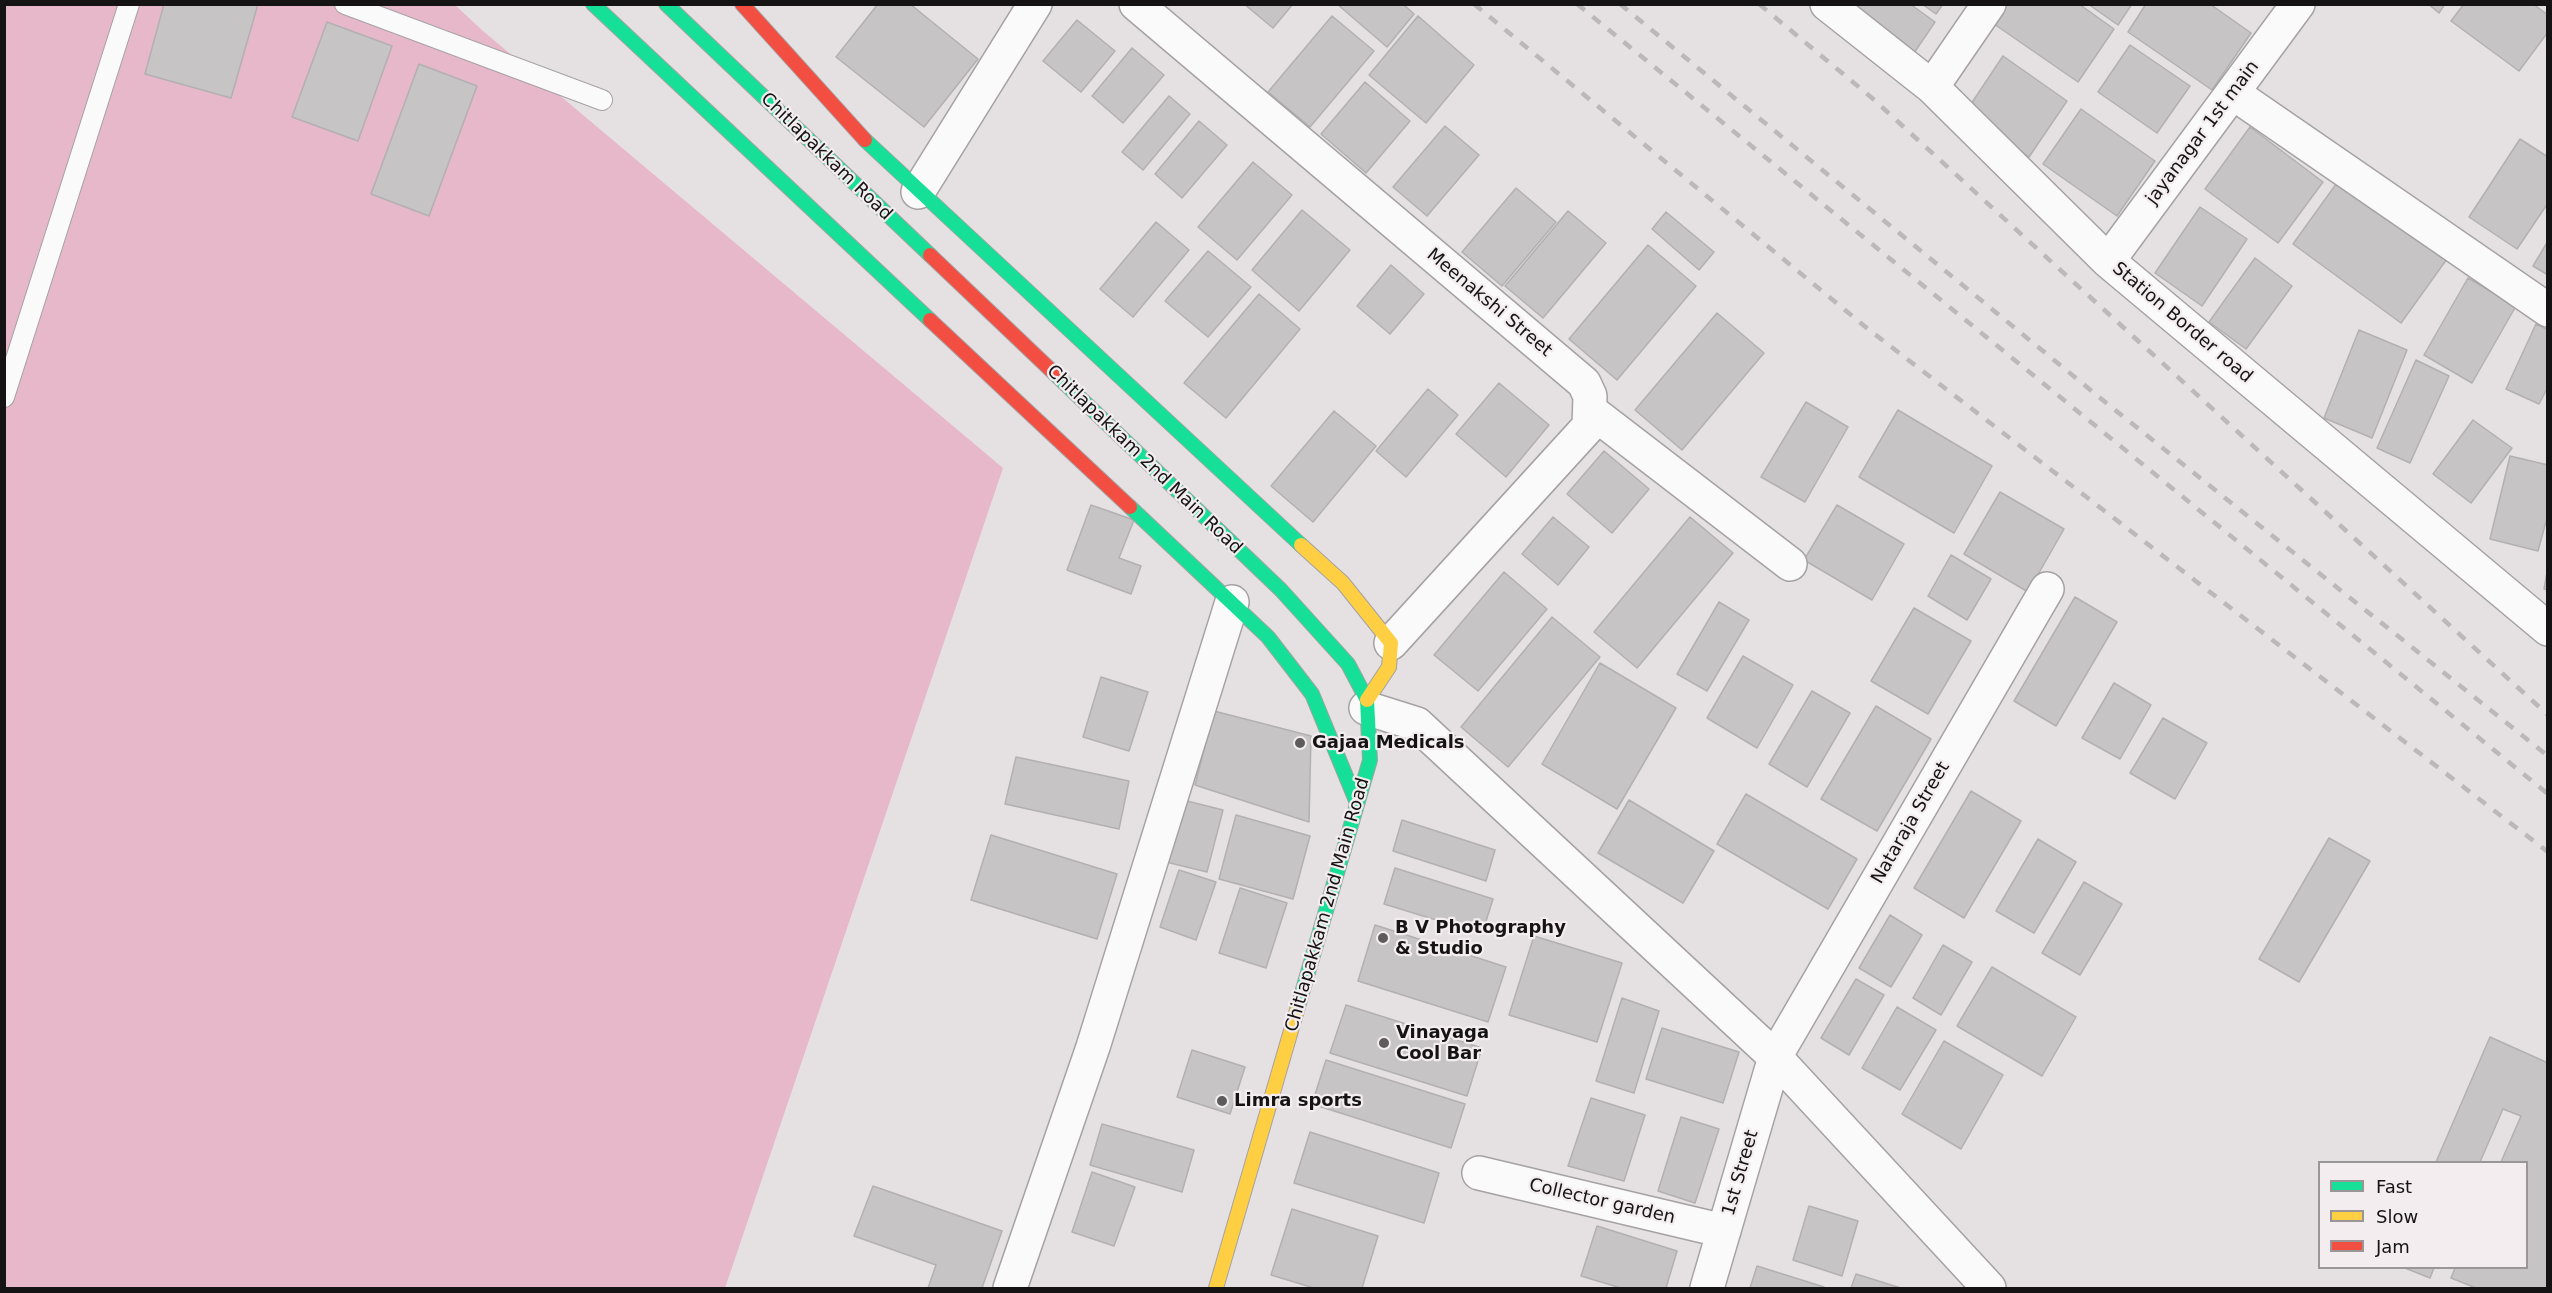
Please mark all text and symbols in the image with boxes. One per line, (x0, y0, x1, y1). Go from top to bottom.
street label: jayanagar 1st main (2142, 57, 2264, 209)
street label: Chitlapakkam Road (756, 89, 896, 225)
street label: Meenakshi Street (1422, 244, 1556, 362)
street label: Station Border road (2108, 258, 2256, 388)
street label: Chitlapakkam 2nd Main Road (1042, 361, 1246, 559)
place label: Gajaa Medicals (1312, 732, 1465, 754)
marker: Gajaa Medicals (1293, 736, 1307, 750)
street label: Nataraja Street (1867, 758, 1955, 888)
street label: Chitlapakkam 2nd Main Road (1281, 776, 1375, 1034)
place label: B V Photography & Studio (1395, 917, 1566, 960)
marker: B V Photography & Studio (1376, 931, 1390, 945)
place label: Vinayaga Cool Bar (1396, 1022, 1489, 1064)
marker: Vinayaga Cool Bar (1377, 1036, 1391, 1050)
place label: Limra sports (1234, 1090, 1362, 1112)
marker: Limra sports (1215, 1094, 1229, 1108)
street label: 1st Street (1718, 1128, 1764, 1218)
legend (2318, 1161, 2528, 1269)
street label: Collector garden (1527, 1175, 1677, 1229)
text: Fast (2376, 1176, 2412, 1197)
text: Slow (2376, 1206, 2418, 1227)
text: Jam (2376, 1236, 2410, 1257)

